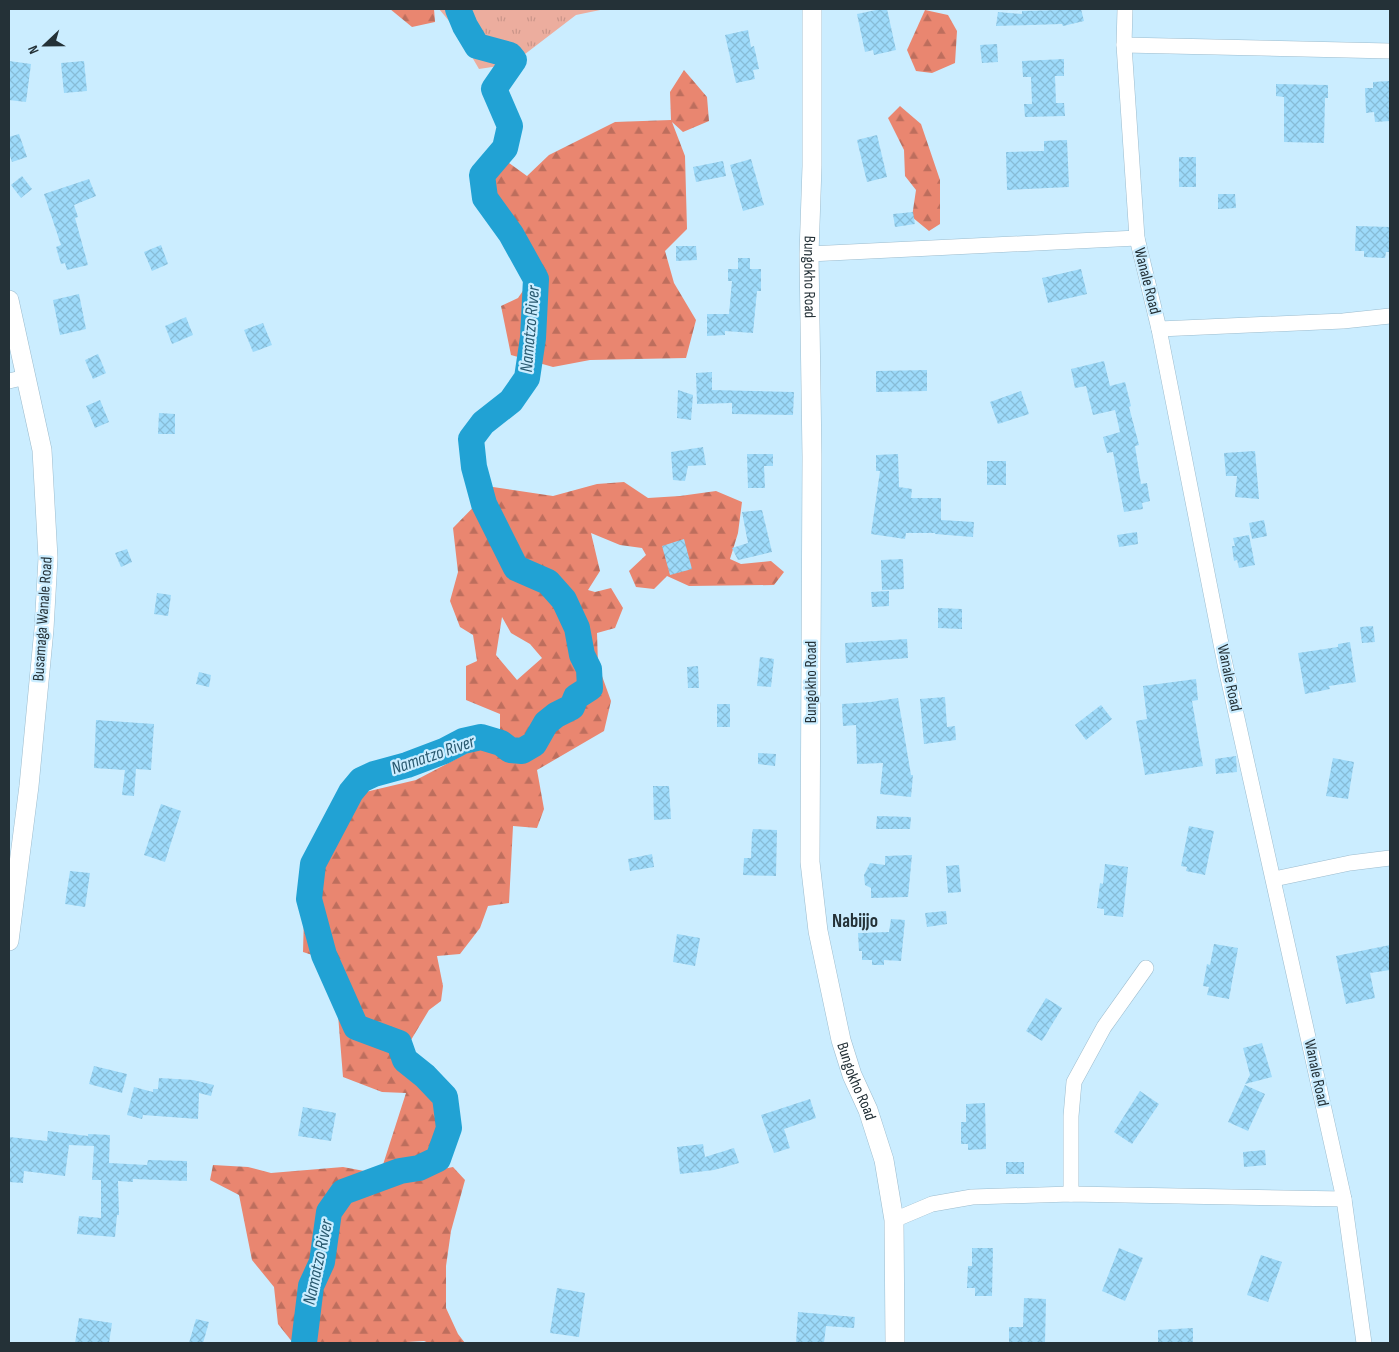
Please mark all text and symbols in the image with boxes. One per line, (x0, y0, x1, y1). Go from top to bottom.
north arrow (20, 20, 70, 70)
text: N (24, 43, 43, 56)
street label: Bungokho Road (799, 235, 819, 318)
street label: Wanale Road (1130, 246, 1164, 316)
water label: Namatzo River (516, 284, 544, 373)
street label: Busamaga Wanale Road (29, 556, 57, 682)
street label: Bungokho Road (802, 641, 821, 723)
street label: Wanale Road (1213, 643, 1245, 713)
water label: Namatzo River (389, 731, 478, 779)
district label: Nabijjo (832, 910, 878, 933)
street label: Wanale Road (1300, 1038, 1332, 1108)
street label: Bungokho Road (833, 1040, 880, 1123)
water label: Namatzo River (299, 1216, 337, 1307)

